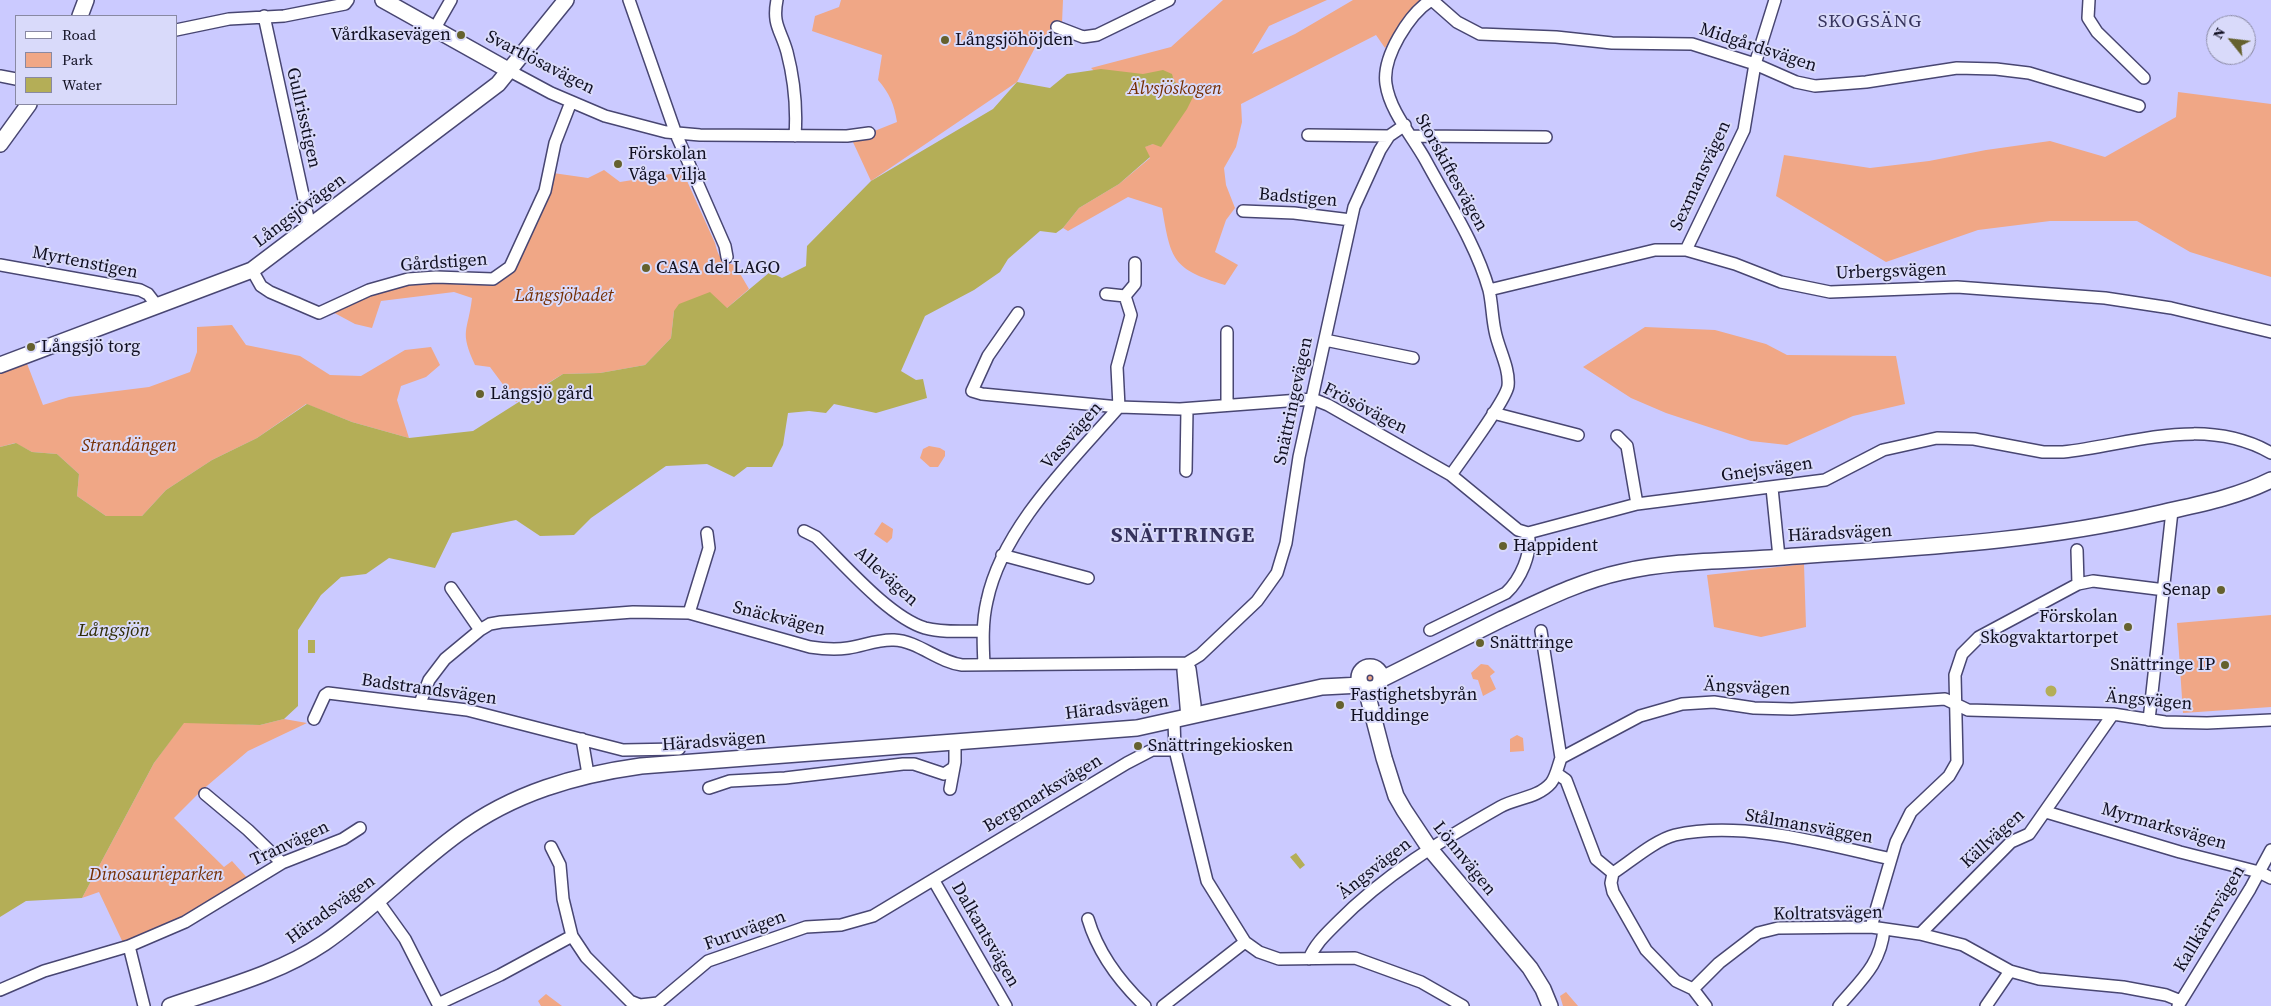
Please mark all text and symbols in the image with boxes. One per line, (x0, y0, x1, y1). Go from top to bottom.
district label: SKOGSÄNG (1817, 11, 1923, 33)
legend (15, 15, 178, 105)
north arrow (2206, 15, 2256, 65)
street label: Midgårdsvägen (1697, 19, 1819, 77)
text: Road (62, 24, 96, 45)
place label: Vårdkasevägen (331, 24, 451, 46)
text: N (2208, 24, 2230, 43)
street label: Svartlösavägen (482, 26, 598, 100)
marker: Vårdkasevägen (455, 29, 467, 41)
place label: Långsjöhöjden (955, 29, 1074, 51)
marker: Långsjöhöjden (939, 34, 951, 46)
text: Park (62, 49, 93, 70)
street label: Gullrisstigen (281, 66, 325, 170)
text: Water (62, 74, 102, 95)
park label: Älvsjöskogen (1128, 78, 1222, 100)
street label: Storskiftesvägen (1410, 111, 1492, 235)
street label: Sexmansvägen (1666, 118, 1736, 234)
place label: Förskolan Våga Vilja (628, 143, 707, 186)
marker: Förskolan Våga Vilja (612, 158, 624, 170)
street label: Långsjövägen (250, 169, 350, 253)
street label: Badstigen (1258, 184, 1338, 212)
street label: Myrtenstigen (30, 242, 140, 284)
street label: Gårdstigen (400, 249, 488, 277)
place label: CASA del LAGO (656, 257, 780, 279)
street label: Urbergsvägen (1835, 259, 1947, 285)
marker: CASA del LAGO (640, 262, 652, 274)
park label: Långsjöbadet (515, 285, 613, 307)
street label: Snättringevägen (1270, 335, 1318, 467)
place label: Långsjö torg (41, 336, 140, 358)
marker: Långsjö torg (25, 341, 37, 353)
street label: Frösövägen (1319, 378, 1411, 440)
place label: Långsjö gård (490, 383, 593, 405)
marker: Långsjö gård (474, 388, 486, 400)
street label: Vassvägen (1037, 398, 1107, 474)
park label: Strandängen (81, 435, 177, 457)
street label: Gnejsvägen (1720, 453, 1814, 487)
street label: Häradsvägen (1787, 520, 1893, 548)
district label: SNÄTTRINGE (1109, 523, 1257, 549)
place label: Happident (1513, 535, 1598, 557)
marker: Happident (1497, 540, 1509, 552)
street label: Allevägen (850, 543, 922, 611)
place label: Senap (2162, 579, 2211, 601)
marker: Senap (2215, 584, 2227, 596)
street label: Snäckvägen (730, 597, 828, 641)
place label: Förskolan Skogvaktartorpet (1981, 606, 2118, 649)
water label: Långsjön (78, 620, 150, 642)
marker: Förskolan Skogvaktartorpet (2122, 621, 2134, 633)
place label: Snättringe (1490, 632, 1573, 654)
marker: Snättringe (1474, 637, 1486, 649)
place label: Snättringe IP (2110, 654, 2215, 676)
marker: Snättringe IP (2219, 659, 2231, 671)
street label: Badstrandsvägen (360, 670, 498, 710)
street label: Ängsvägen (1703, 675, 1791, 701)
place label: Fastighetsbyrån Huddinge (1350, 684, 1477, 726)
street label: Ängsvägen (2105, 686, 2193, 716)
street label: Häradsvägen (1064, 691, 1170, 725)
marker: Fastighetsbyrån Huddinge (1334, 699, 1346, 711)
street label: Häradsvägen (661, 728, 767, 756)
place label: Snättringekiosken (1148, 735, 1293, 757)
marker: Snättringekiosken (1132, 740, 1144, 752)
street label: Bergmarksvägen (980, 750, 1106, 838)
street label: Myrmarksvägen (2099, 799, 2229, 855)
street label: Stålmansväggen (1743, 805, 1875, 849)
street label: Källvägen (1957, 805, 2029, 873)
street label: Tranvägen (247, 816, 333, 872)
street label: Lönnvägen (1428, 818, 1500, 900)
street label: Ängsvägen (1334, 834, 1416, 904)
street label: Kallkärrsvägen (2170, 862, 2250, 976)
park label: Dinosaurieparken (89, 864, 223, 886)
street label: Häradsvägen (282, 871, 380, 949)
street label: Dalkantsvägen (946, 879, 1024, 991)
street label: Koltratsvägen (1773, 902, 1883, 926)
street label: Furuvägen (701, 906, 789, 956)

